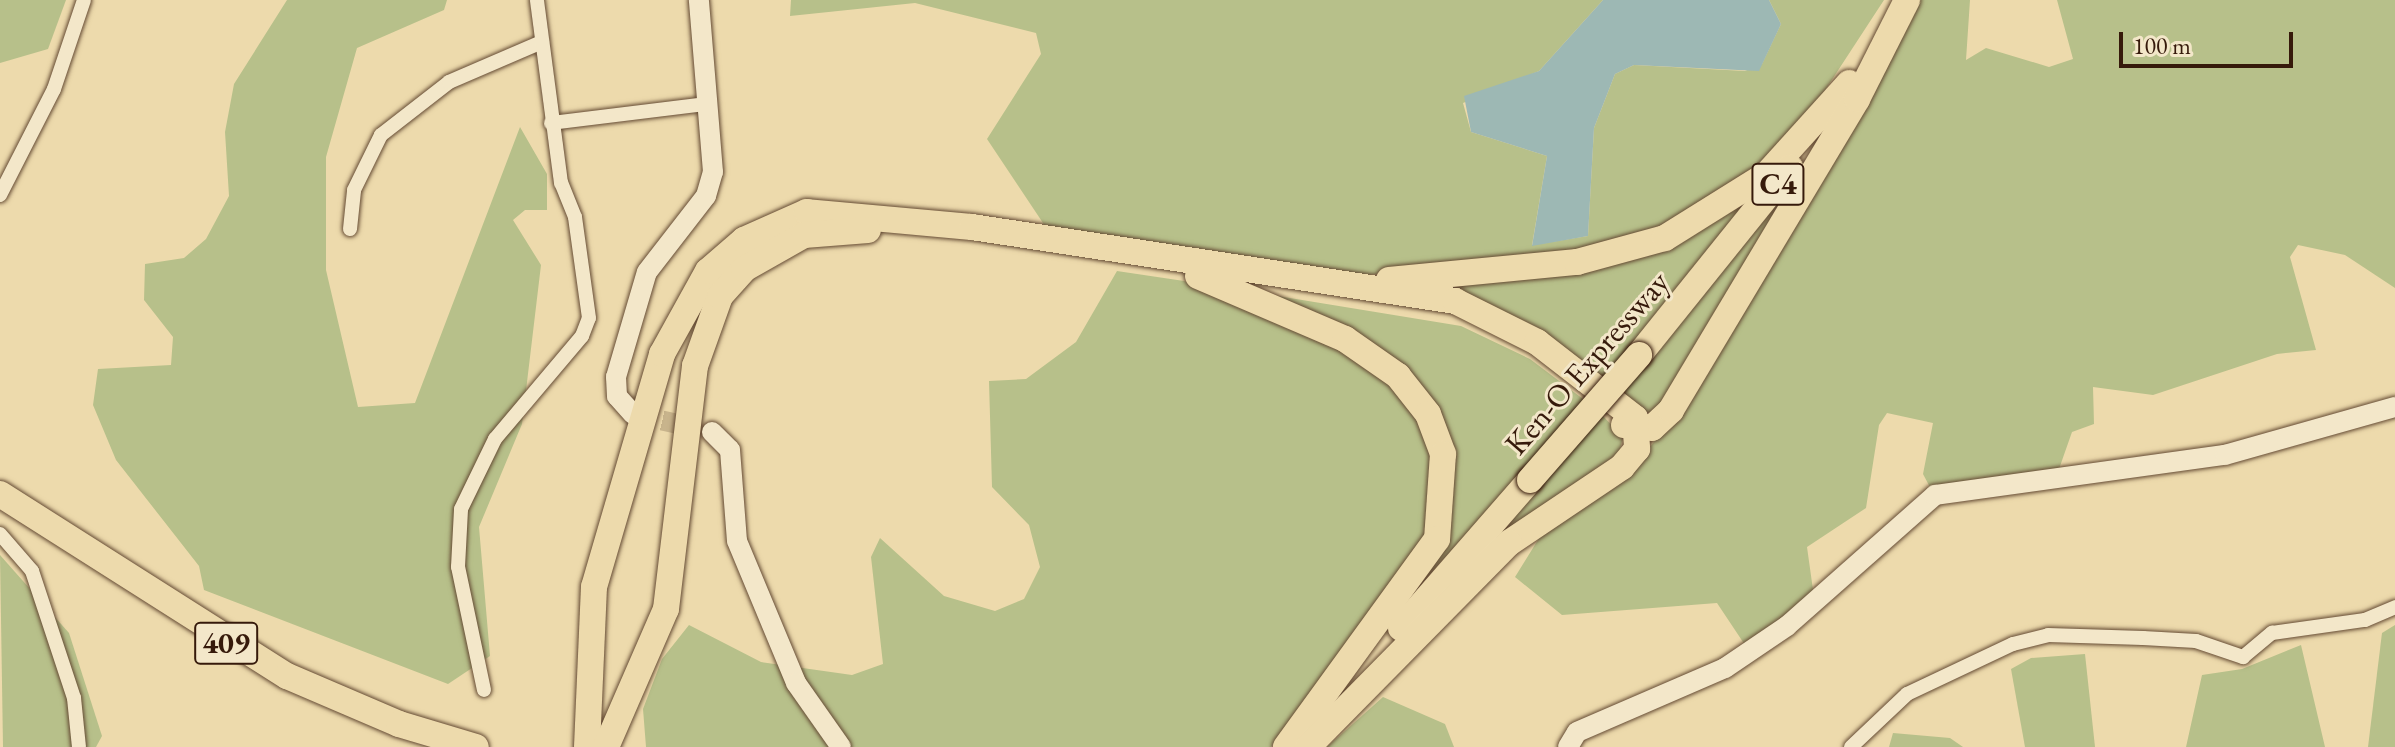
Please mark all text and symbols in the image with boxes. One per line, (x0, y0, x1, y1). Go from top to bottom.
scale bar (2123, 16, 2297, 66)
text: 100 m (2133, 30, 2191, 61)
road number: C4 (1750, 158, 1806, 210)
street label: Ken-O Expressway (1497, 263, 1677, 463)
road number: 409 (194, 617, 258, 669)

